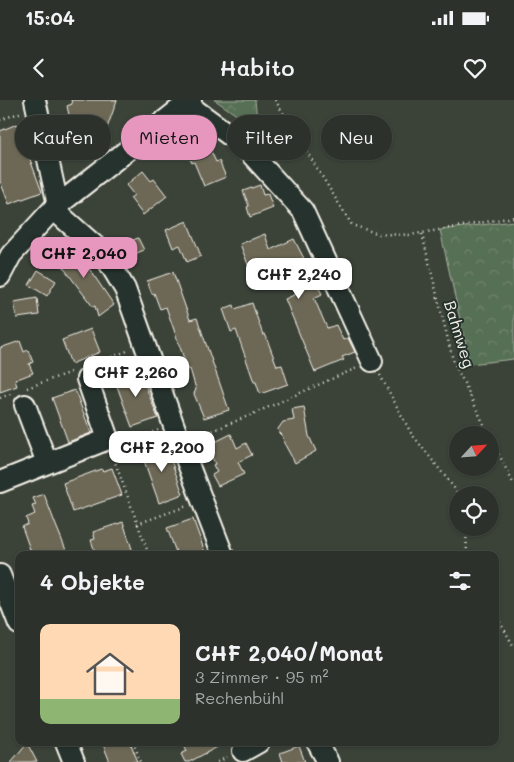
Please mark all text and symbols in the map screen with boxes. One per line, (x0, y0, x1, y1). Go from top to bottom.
text: 15:04 (25, 5, 75, 30)
text: Habito (220, 53, 294, 82)
icon: back (25, 54, 53, 82)
icon: heart (461, 54, 489, 82)
chip: Kaufen (15, 115, 111, 160)
chip: Mieten (121, 115, 217, 160)
chip: Filter (227, 115, 311, 160)
chip: Neu (321, 115, 392, 160)
pin: CHF 2,040 (27, 236, 141, 279)
text: CHF 2,040 (41, 242, 127, 263)
pin: CHF 2,240 (242, 258, 356, 300)
text: CHF 2,240 (257, 263, 341, 284)
street label: Bahnweg (440, 298, 480, 370)
pin: CHF 2,260 (79, 356, 193, 398)
text: CHF 2,260 (94, 361, 178, 382)
north arrow (449, 426, 499, 476)
map controls (449, 426, 499, 536)
pin: CHF 2,200 (105, 430, 219, 473)
text: CHF 2,200 (120, 436, 204, 457)
button: locate (449, 486, 499, 536)
icon: filters (446, 567, 474, 595)
text: 4 Objekte (40, 568, 145, 595)
text: CHF 2,040/Monat (195, 639, 383, 666)
icon: home (80, 644, 140, 704)
text: 3 Zimmer · 95 m² (195, 666, 329, 687)
text: Rechenbühl (195, 687, 284, 708)

